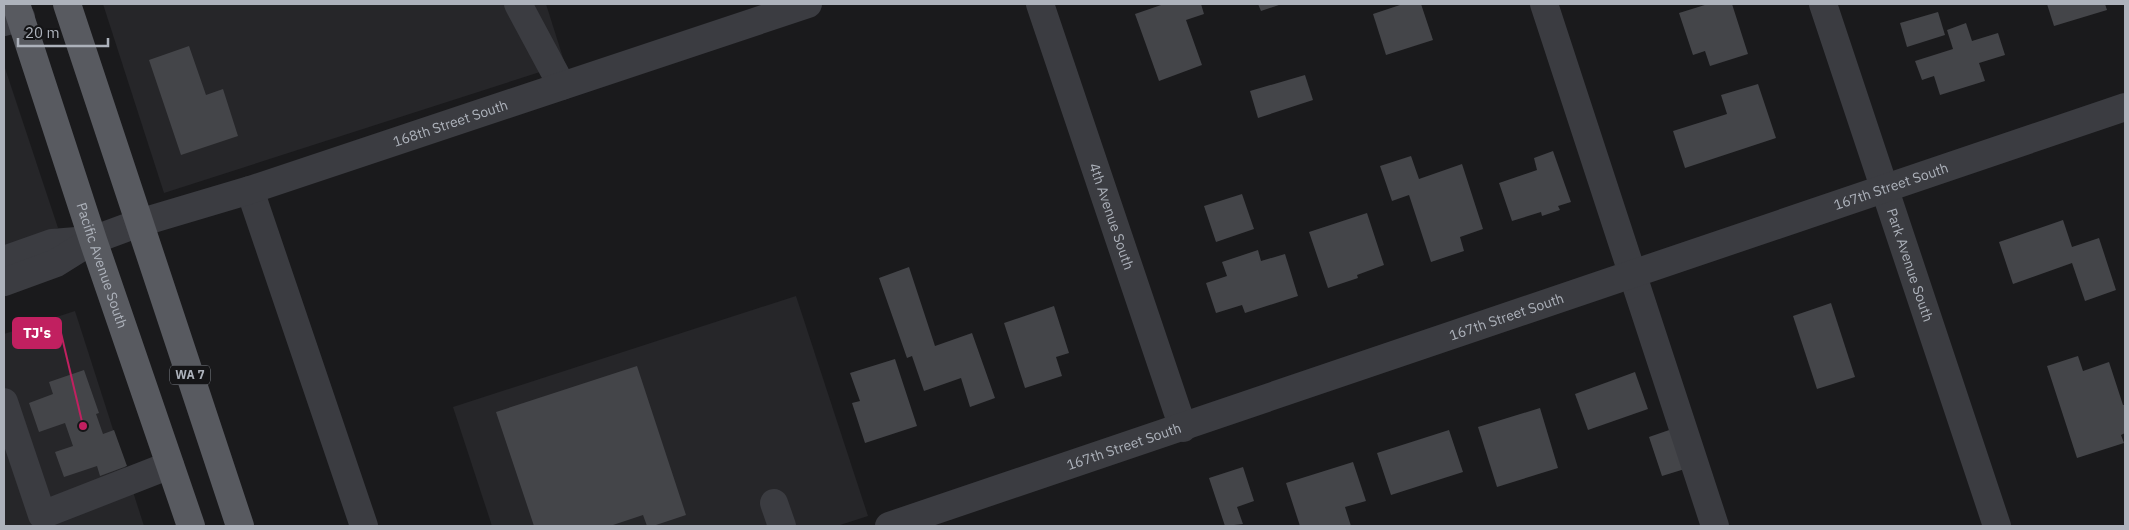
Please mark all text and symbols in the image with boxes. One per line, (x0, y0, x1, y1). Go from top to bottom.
scale bar (18, 15, 108, 47)
text: 20 m (25, 23, 60, 42)
street label: 168th Street South (391, 96, 510, 151)
street label: 167th Street South (1831, 159, 1951, 214)
street label: 4th Avenue South (1085, 161, 1138, 272)
street label: Pacific Avenue South (72, 200, 132, 330)
street label: Park Avenue South (1883, 206, 1937, 324)
street label: 167th Street South (1447, 289, 1566, 344)
callout: TJ's (13, 318, 61, 348)
text: TJ's (23, 323, 51, 342)
road number: WA 7 (170, 366, 210, 384)
street label: 167th Street South (1064, 419, 1184, 474)

